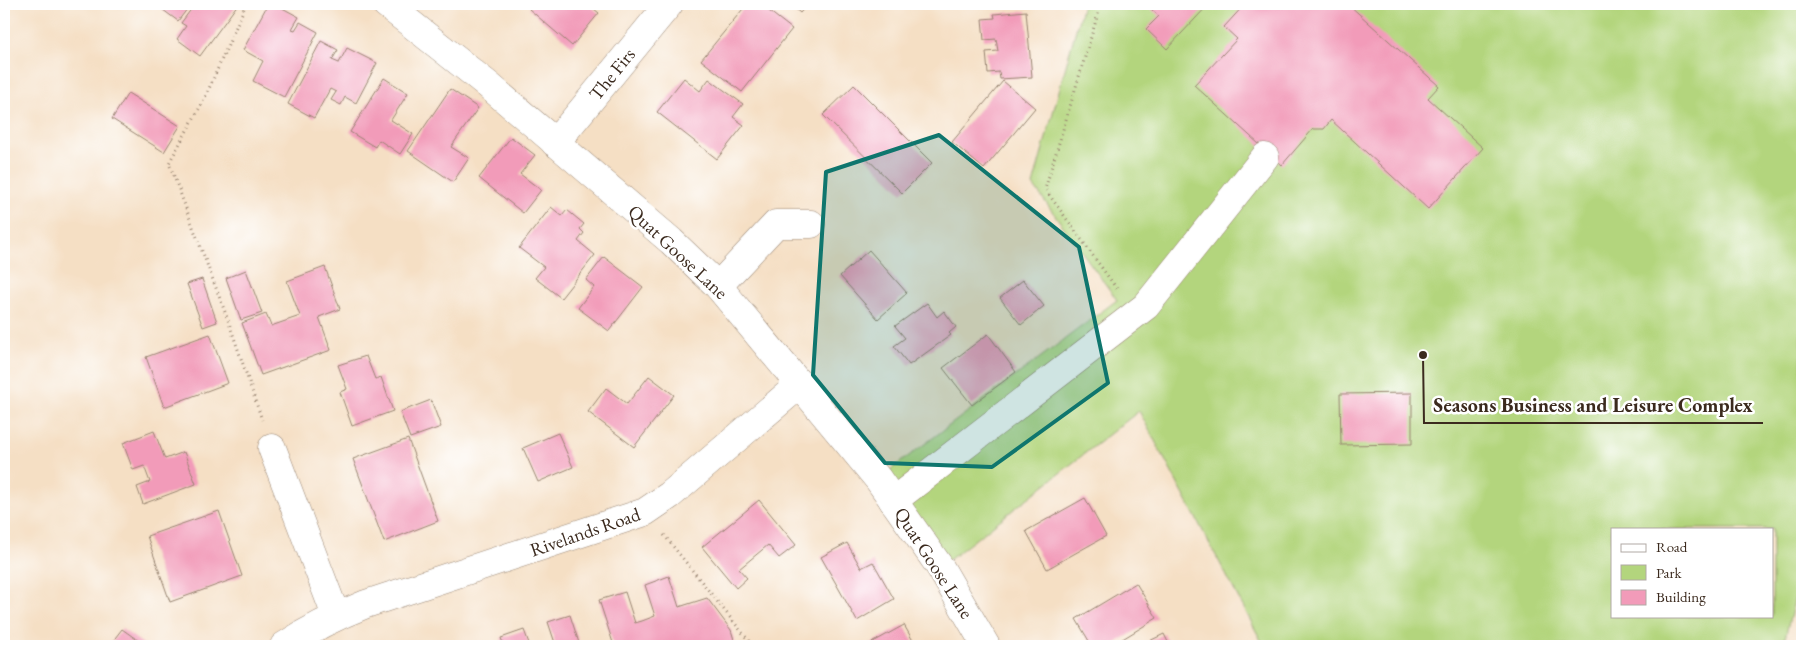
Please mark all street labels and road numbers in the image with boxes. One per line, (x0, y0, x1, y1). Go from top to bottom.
street label: The Firs (583, 43, 641, 105)
street label: Quat Goose Lane (623, 199, 733, 305)
street label: Rivelands Road (527, 501, 644, 563)
street label: Quat Goose Lane (889, 503, 979, 623)

